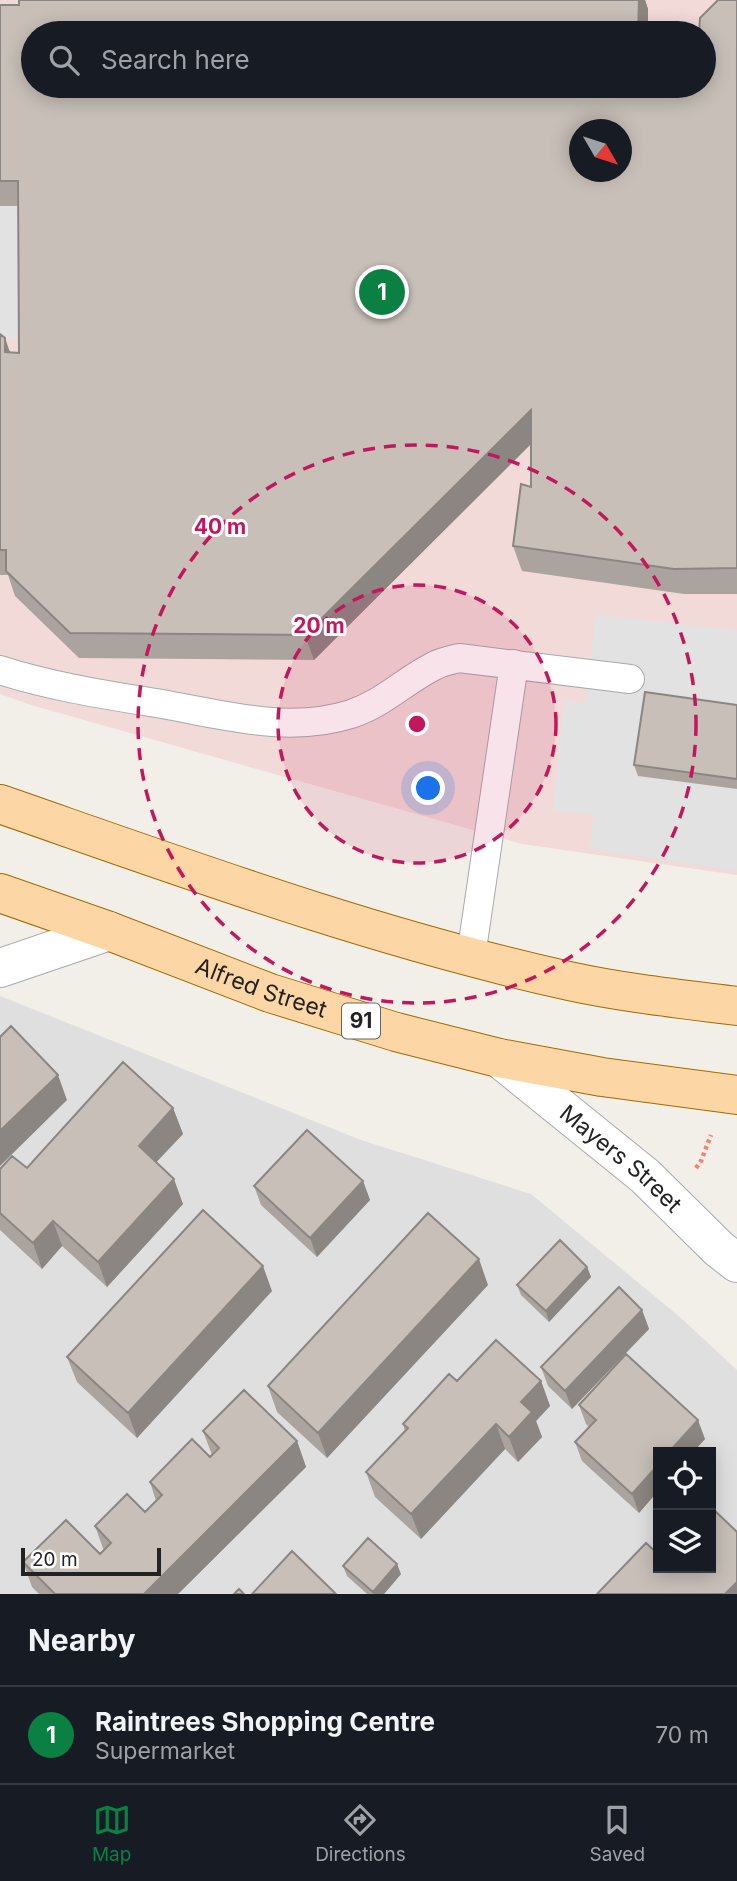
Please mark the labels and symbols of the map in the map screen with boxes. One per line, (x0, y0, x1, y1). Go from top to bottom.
north arrow (569, 119, 632, 182)
pin: 1 (359, 266, 405, 318)
text: 40 m (194, 514, 246, 539)
text: 20 m (293, 613, 345, 638)
centre of rings (405, 712, 429, 736)
your location (411, 771, 445, 805)
street label: Alfred Street (192, 952, 331, 1024)
road number: 91 (342, 1004, 380, 1038)
street label: Mayers Street (554, 1099, 688, 1219)
scale bar (21, 1545, 161, 1577)

